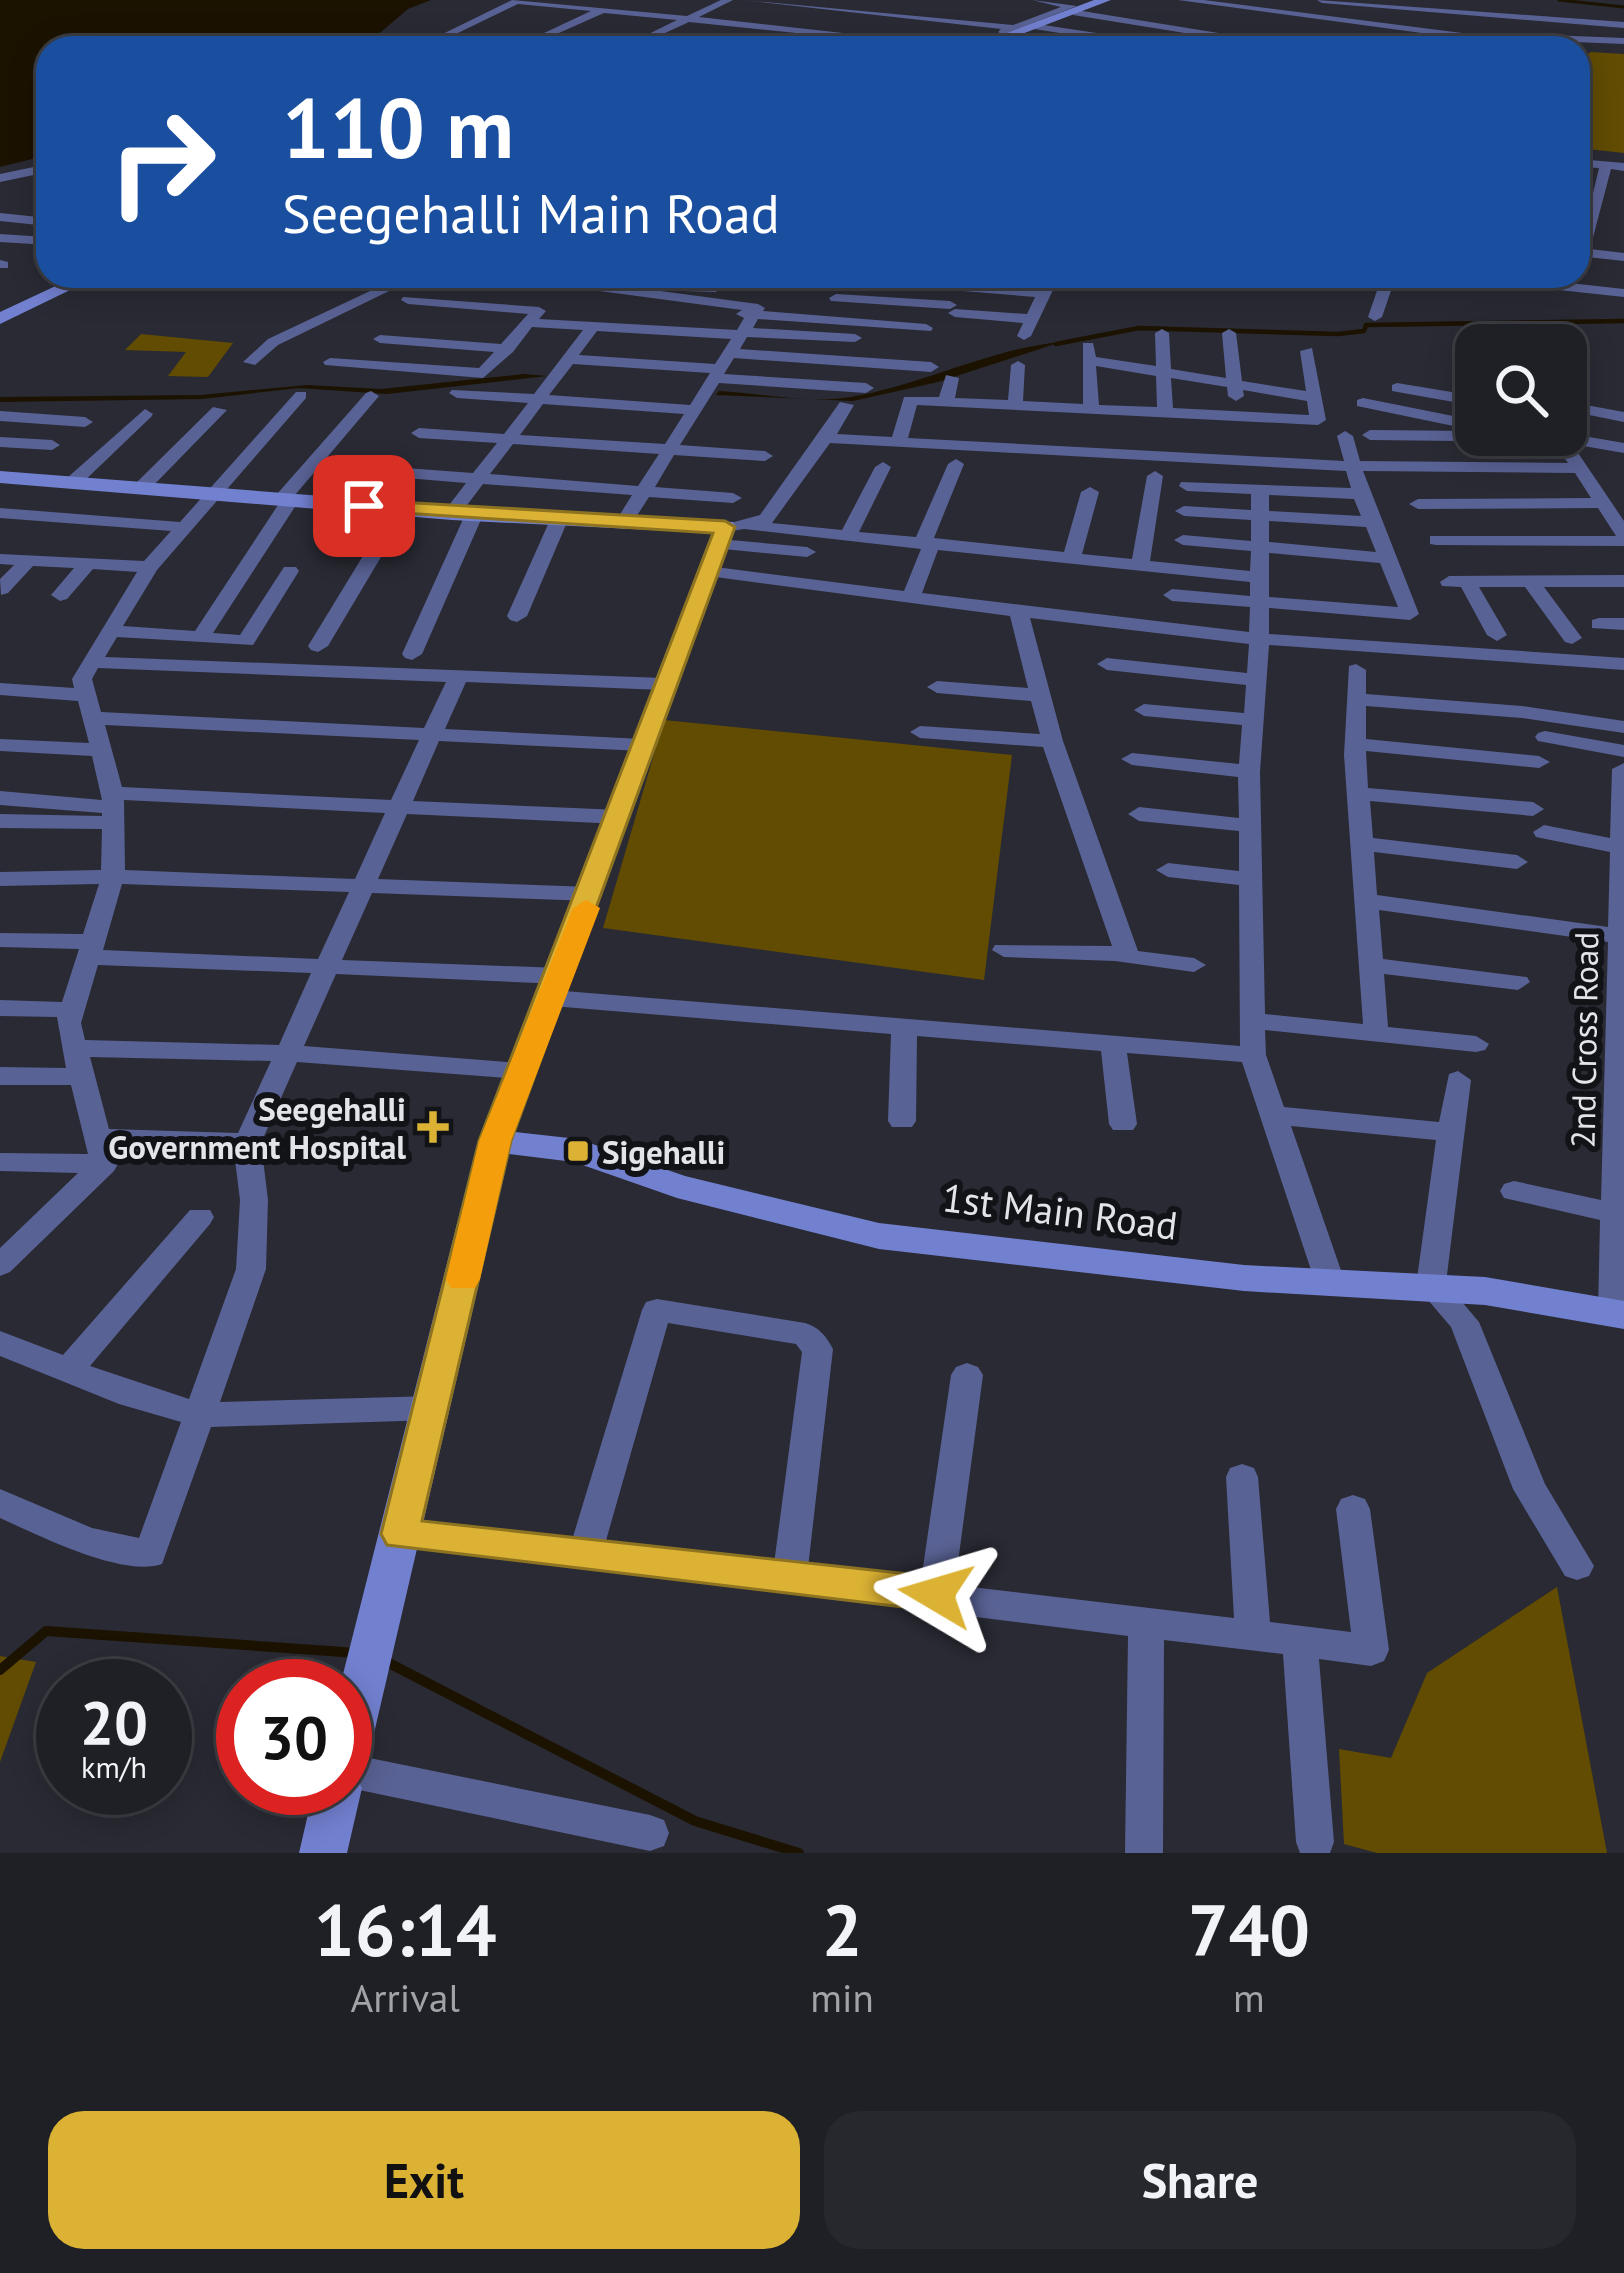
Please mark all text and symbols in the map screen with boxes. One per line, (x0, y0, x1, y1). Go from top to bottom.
text: 110 m (282, 72, 514, 181)
icon: right (84, 84, 240, 240)
text: Seegehalli Main Road (282, 178, 780, 248)
map controls (1455, 324, 1587, 456)
button: search (1455, 324, 1587, 456)
pin (313, 455, 415, 557)
icon: arrive (331, 473, 397, 539)
street label: 2nd Cross Road (1561, 932, 1607, 1148)
place label: Seegehalli Government Hospital (108, 1087, 406, 1168)
marker: Seegehalli Government Hospital (417, 1111, 449, 1143)
place label: Sigehalli (602, 1130, 725, 1173)
marker: Sigehalli (565, 1138, 591, 1164)
street label: 1st Main Road (940, 1171, 1180, 1251)
position arrow (873, 1531, 999, 1657)
speed limit sign: 30 (216, 1659, 372, 1815)
text: 20 (80, 1683, 148, 1761)
text: km/h (81, 1747, 147, 1786)
text: 16:14 (314, 1883, 497, 1976)
text: 2 (822, 1883, 863, 1976)
text: 740 (1188, 1883, 1310, 1976)
text: Arrival (351, 1972, 460, 2023)
text: min (810, 1972, 874, 2023)
text: m (1233, 1972, 1265, 2023)
button: Exit (48, 2111, 800, 2249)
button: Share (824, 2111, 1576, 2249)

